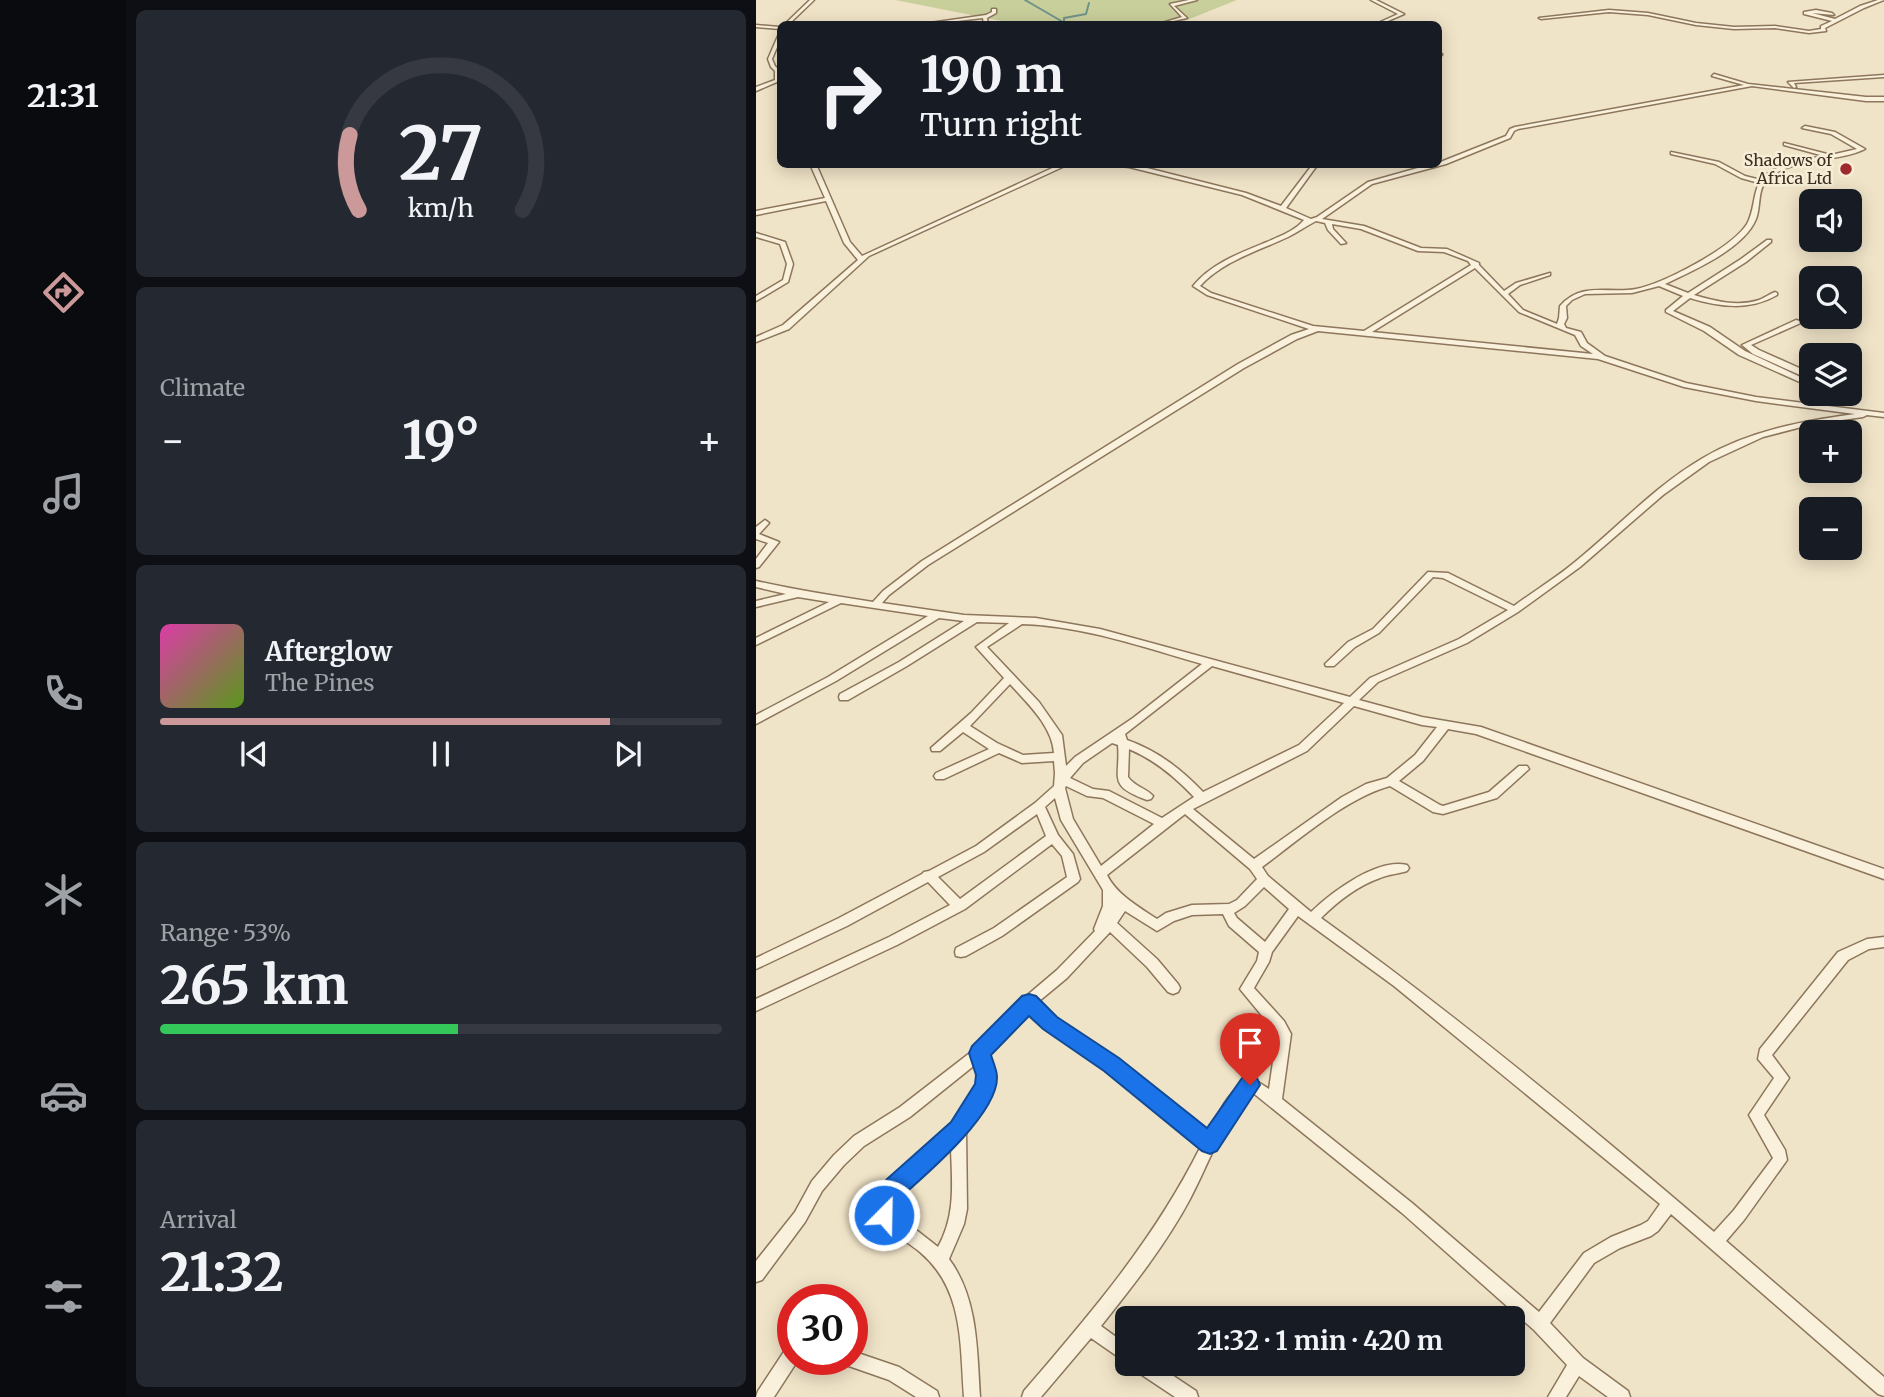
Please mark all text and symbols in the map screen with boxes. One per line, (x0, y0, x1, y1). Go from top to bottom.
text: 190 m (920, 44, 1064, 105)
icon: right (805, 49, 896, 140)
text: 21:31 (27, 76, 99, 116)
text: Turn right (920, 105, 1082, 145)
text: 27 (399, 108, 483, 200)
place label: Shadows of Africa Ltd (1744, 150, 1833, 188)
marker: Shadows of Africa Ltd (1838, 161, 1854, 177)
map controls (1799, 189, 1862, 560)
button: sound (1799, 189, 1862, 252)
text: km/h (408, 192, 474, 224)
button: search (1799, 266, 1862, 329)
icon: directions (39, 268, 88, 317)
button: layers (1799, 343, 1862, 406)
text: Climate (160, 373, 245, 402)
text: 19° (402, 408, 480, 473)
text: − (160, 417, 185, 464)
text: + (697, 417, 722, 464)
button: + (1799, 420, 1862, 483)
icon: music (39, 469, 88, 518)
button: − (1799, 497, 1862, 560)
text: Afterglow (265, 635, 392, 668)
text: The Pines (265, 668, 375, 697)
icon: phone (39, 669, 88, 718)
icon: previous (235, 735, 273, 773)
icon: pause (422, 735, 460, 773)
icon: next (609, 735, 647, 773)
icon: climate (39, 870, 88, 919)
text: Range · 53% (160, 918, 291, 947)
text: 265 km (160, 953, 349, 1018)
pin (1220, 1013, 1280, 1085)
icon: arrive (1231, 1024, 1269, 1062)
icon: car (39, 1071, 88, 1120)
position arrow (847, 1178, 921, 1252)
text: Arrival (160, 1205, 237, 1234)
text: 21:32 (160, 1240, 284, 1305)
icon: filters (39, 1272, 88, 1321)
speed limit sign: 30 (777, 1284, 868, 1375)
text: 21:32 · 1 min · 420 m (1197, 1324, 1443, 1357)

